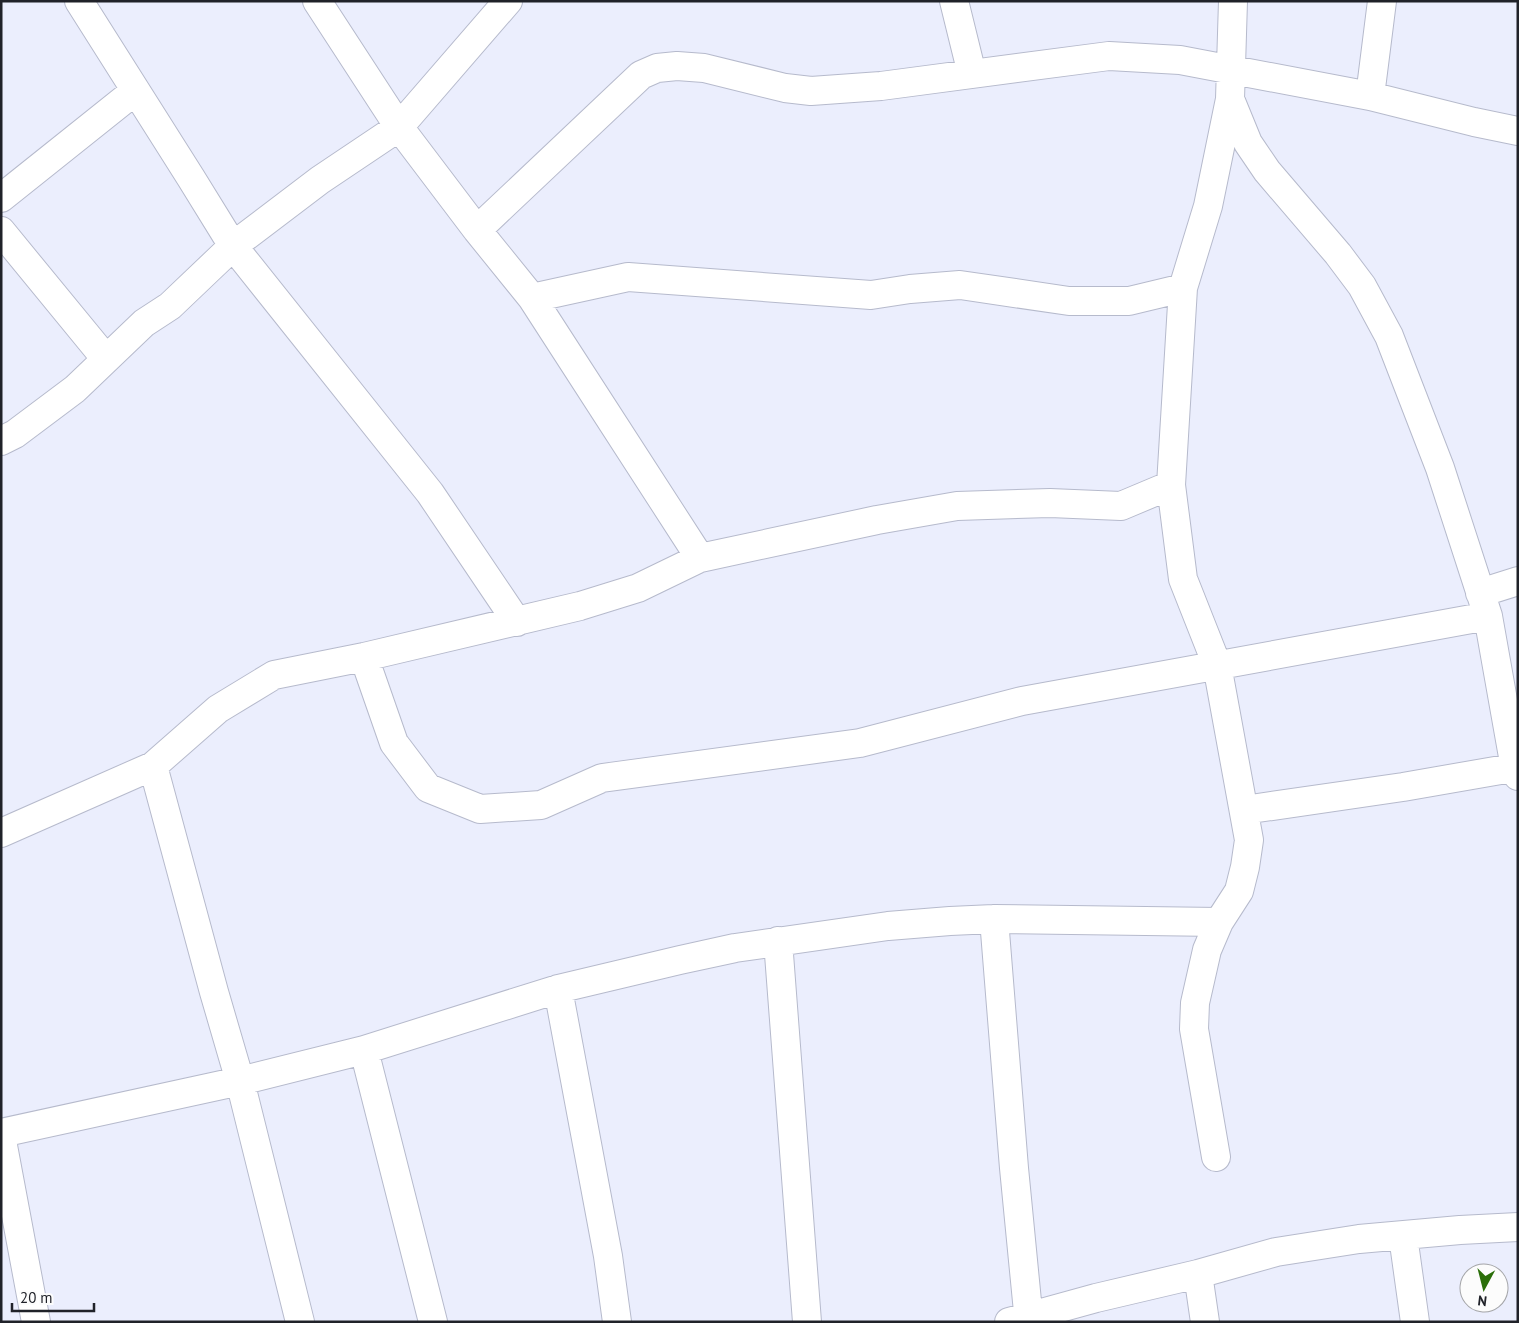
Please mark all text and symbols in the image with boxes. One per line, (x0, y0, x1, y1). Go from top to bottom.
north arrow (1459, 1263, 1509, 1313)
scale bar (12, 1280, 95, 1312)
text: 20 m (20, 1288, 53, 1307)
text: N (1477, 1291, 1488, 1310)

